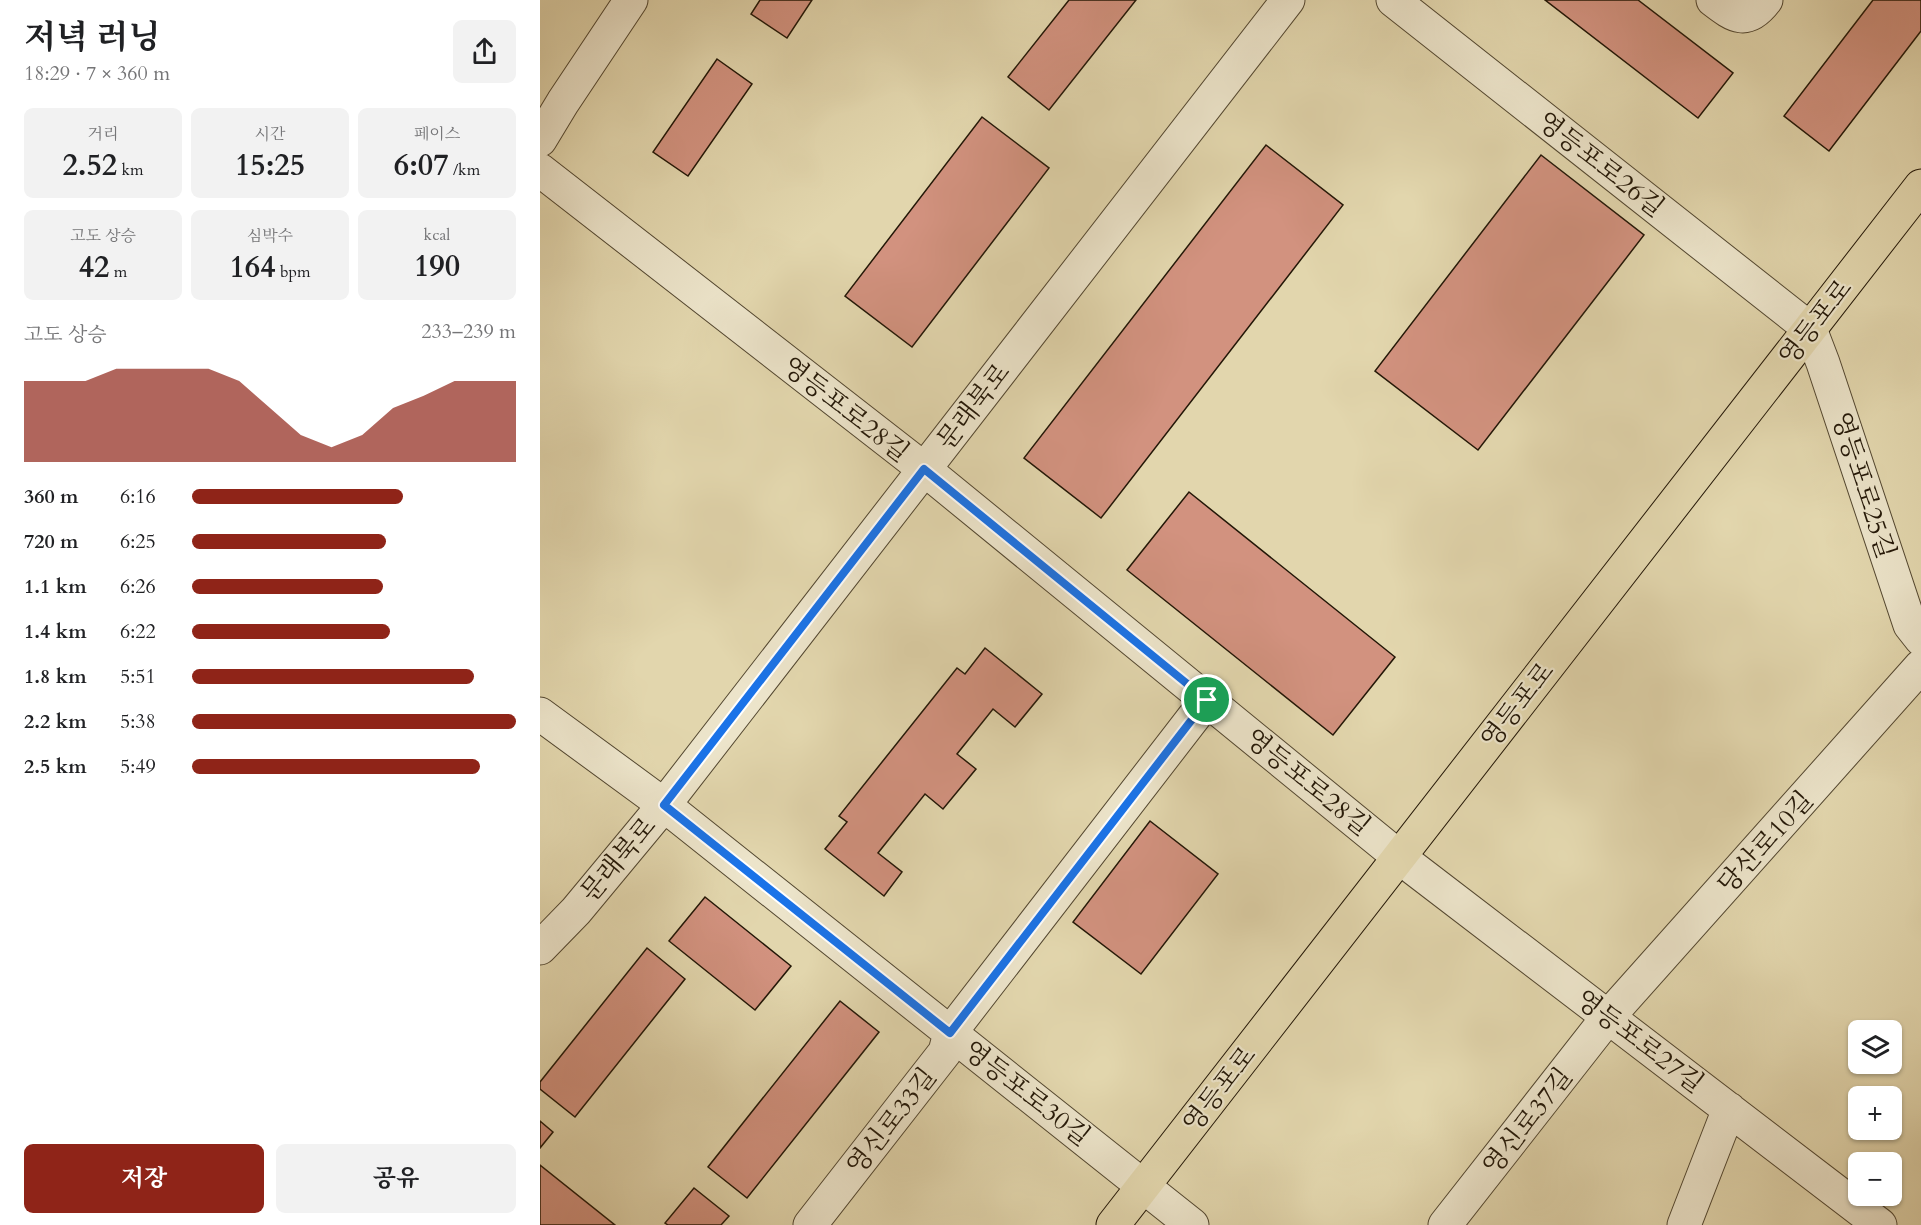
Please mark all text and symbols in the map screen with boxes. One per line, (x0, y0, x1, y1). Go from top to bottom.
text: 저녁 러닝 (24, 15, 160, 60)
button: share (453, 20, 516, 83)
text: 18:29 · 7 × 360 m (24, 60, 170, 87)
street label: 영등포로26길 (1530, 104, 1671, 225)
text: 거리 (88, 123, 118, 145)
text: 시간 (255, 123, 285, 145)
text: 페이스 (414, 123, 460, 145)
text: 2.52 (62, 145, 117, 186)
text: 15:25 (235, 145, 305, 186)
text: 6:07 (394, 145, 449, 186)
text: km (117, 159, 144, 181)
text: /km (449, 159, 480, 181)
text: kcal (424, 224, 450, 246)
text: 고도 상승 (70, 225, 136, 247)
text: 심박수 (247, 225, 293, 247)
text: 190 (414, 246, 460, 287)
text: 42 (79, 247, 109, 288)
text: 164 (229, 247, 276, 288)
text: m (109, 261, 127, 283)
text: bpm (276, 261, 311, 283)
street label: 영등포로 (1771, 272, 1860, 373)
text: 233–239 m (421, 318, 516, 345)
text: 고도 상승 (24, 321, 107, 348)
street label: 영등포로28길 (775, 349, 916, 470)
street label: 문래북로 (929, 356, 1018, 457)
street label: 영등포로25길 (1823, 407, 1904, 563)
text: 360 m (24, 483, 79, 510)
text: 6:16 (120, 483, 156, 510)
text: 720 m (24, 528, 79, 555)
text: 6:25 (120, 528, 156, 555)
text: 1.1 km (24, 573, 87, 600)
text: 6:26 (120, 573, 156, 600)
text: 1.4 km (24, 618, 87, 645)
text: 6:22 (120, 618, 156, 645)
street label: 영등포로 (1473, 655, 1562, 756)
text: 1.8 km (24, 663, 87, 690)
text: 5:51 (120, 663, 156, 690)
pin (1181, 674, 1232, 725)
icon: arrive (1190, 683, 1223, 716)
text: 2.2 km (24, 708, 87, 735)
text: 5:38 (120, 708, 156, 735)
street label: 영등포로28길 (1238, 721, 1378, 844)
text: 2.5 km (24, 753, 87, 780)
text: 5:49 (120, 753, 156, 780)
street label: 당산로10길 (1710, 783, 1821, 901)
street label: 문래북로 (573, 810, 664, 909)
street label: 영등포로27길 (1568, 982, 1711, 1101)
map controls (1848, 1020, 1902, 1206)
button: layers (1848, 1020, 1902, 1074)
street label: 영등포로30길 (956, 1033, 1097, 1154)
street label: 영등포로 (1175, 1039, 1264, 1140)
street label: 영신로33길 (838, 1060, 944, 1182)
street label: 영신로37길 (1474, 1060, 1580, 1182)
button: + (1848, 1086, 1902, 1140)
button: 저장 (24, 1144, 264, 1213)
button: 공유 (276, 1144, 516, 1213)
button: − (1848, 1152, 1902, 1206)

